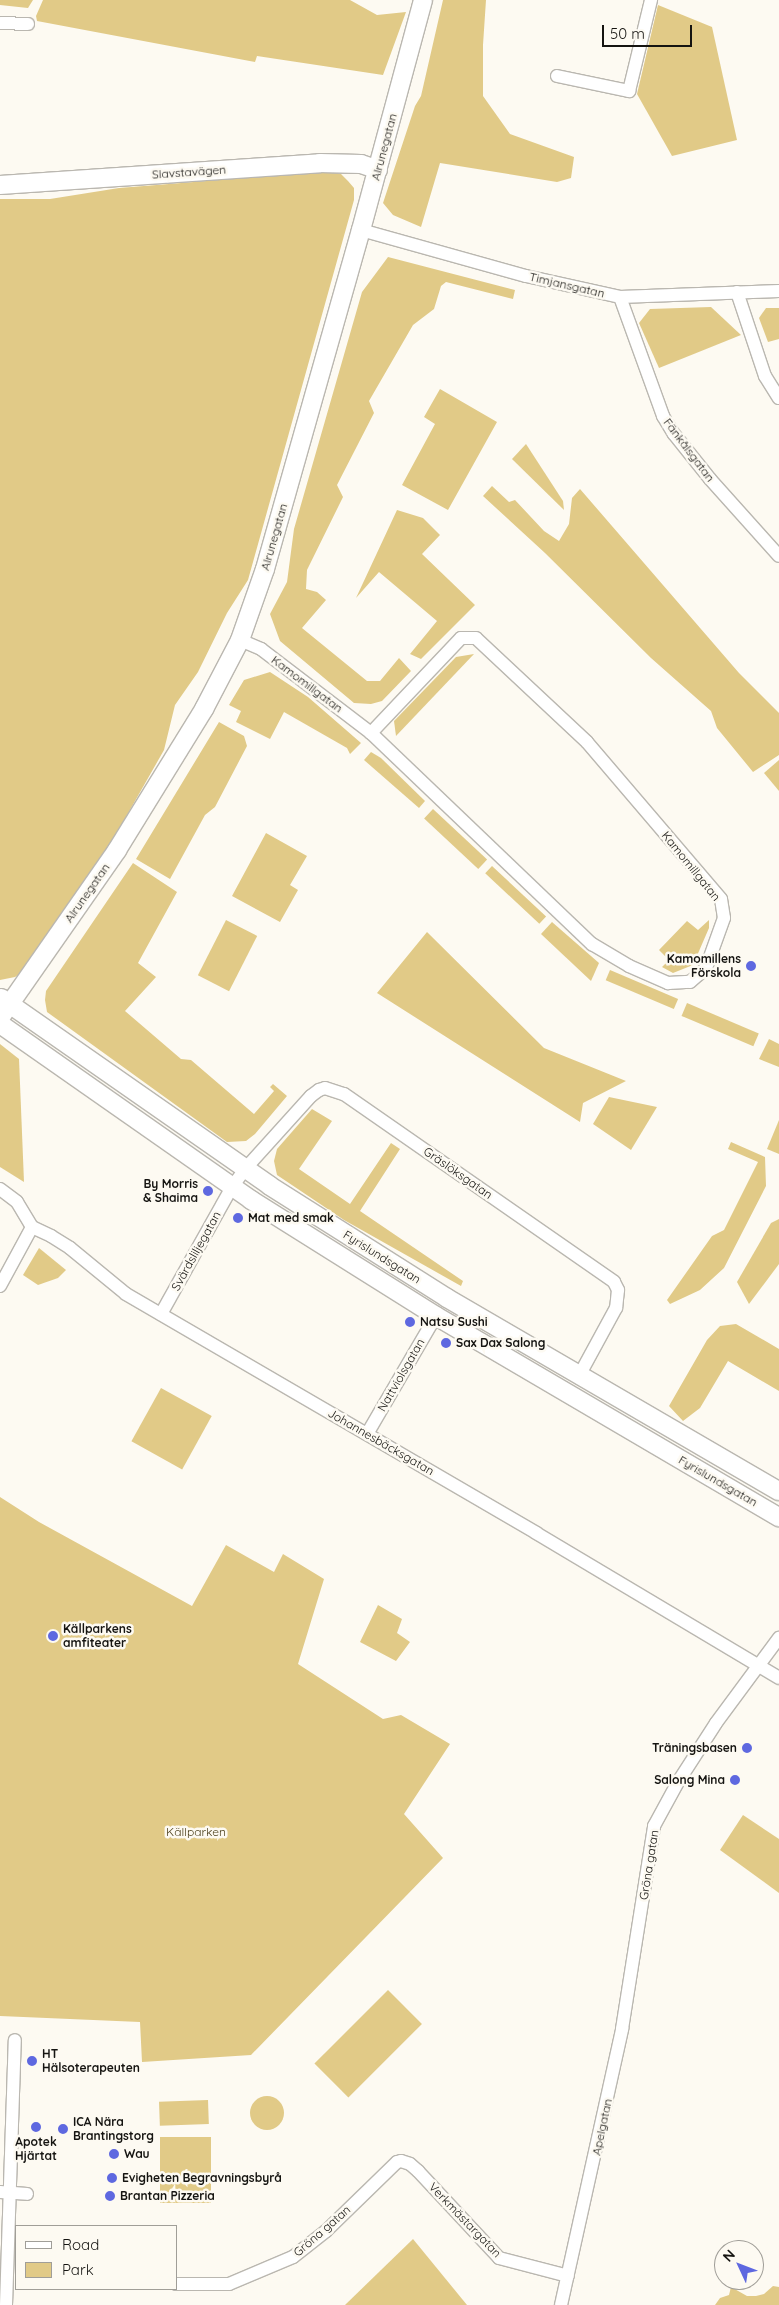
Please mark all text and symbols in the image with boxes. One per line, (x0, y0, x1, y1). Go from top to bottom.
scale bar (604, 15, 694, 47)
text: 50 m (610, 24, 645, 43)
street label: Alrunegatan (368, 112, 400, 182)
street label: Slavstavägen (151, 162, 227, 182)
street label: Timjansgatan (528, 269, 606, 301)
street label: Fänkålsgatan (660, 415, 718, 485)
street label: Alrunegatan (258, 502, 290, 572)
street label: Kamomillgatan (269, 653, 345, 715)
street label: Kamomillgatan (659, 828, 723, 904)
street label: Alrunegatan (61, 861, 113, 925)
place label: Kamomillens Förskola (667, 952, 741, 980)
marker: Kamomillens Förskola (745, 960, 757, 972)
street label: Gräslöksgatan (421, 1144, 495, 1202)
place label: By Morris & Shaima (143, 1177, 198, 1205)
marker: By Morris & Shaima (202, 1185, 214, 1197)
street label: Svärdsliljegatan (168, 1209, 224, 1293)
place label: Mat med smak (248, 1211, 334, 1225)
marker: Mat med smak (232, 1212, 244, 1224)
street label: Fyrislundsgatan (341, 1227, 423, 1287)
place label: Natsu Sushi (420, 1315, 488, 1329)
marker: Natsu Sushi (404, 1316, 416, 1328)
street label: Nattviolsgatan (374, 1336, 428, 1414)
place label: Sax Dax Salong (456, 1336, 545, 1350)
marker: Sax Dax Salong (440, 1337, 452, 1349)
street label: Johannesbäcksgatan (325, 1406, 437, 1478)
street label: Fyrislundsgatan (676, 1453, 760, 1509)
place label: Källparkens amfiteater (63, 1622, 132, 1650)
marker: Källparkens amfiteater (47, 1630, 59, 1642)
place label: Träningsbasen (652, 1741, 737, 1755)
marker: Träningsbasen (741, 1742, 753, 1754)
place label: Salong Mina (654, 1773, 725, 1787)
marker: Salong Mina (729, 1774, 741, 1786)
park label: Källparken (166, 1825, 226, 1839)
street label: Gröna gatan (636, 1829, 662, 1901)
place label: HT Hälsoterapeuten (42, 2047, 140, 2075)
marker: HT Hälsoterapeuten (26, 2055, 38, 2067)
street label: Apelgatan (589, 2097, 615, 2157)
place label: ICA Nära Brantingstorg (73, 2115, 154, 2143)
marker: Apotek Hjärtat (30, 2121, 42, 2133)
marker: ICA Nära Brantingstorg (57, 2123, 69, 2135)
place label: Apotek Hjärtat (15, 2135, 57, 2163)
place label: Wau (124, 2147, 150, 2161)
marker: Wau (108, 2148, 120, 2160)
place label: Evigheten Begravningsbyrå (122, 2171, 282, 2185)
marker: Evigheten Begravningsbyrå (106, 2172, 118, 2184)
street label: Verkmästargatan (426, 2180, 504, 2260)
place label: Brantan Pizzeria (120, 2189, 215, 2203)
marker: Brantan Pizzeria (104, 2190, 116, 2202)
street label: Gröna gatan (291, 2202, 353, 2260)
legend (15, 2225, 178, 2290)
text: Road (62, 2235, 99, 2254)
north arrow (714, 2240, 764, 2290)
text: N (719, 2246, 739, 2265)
text: Park (62, 2260, 94, 2279)

